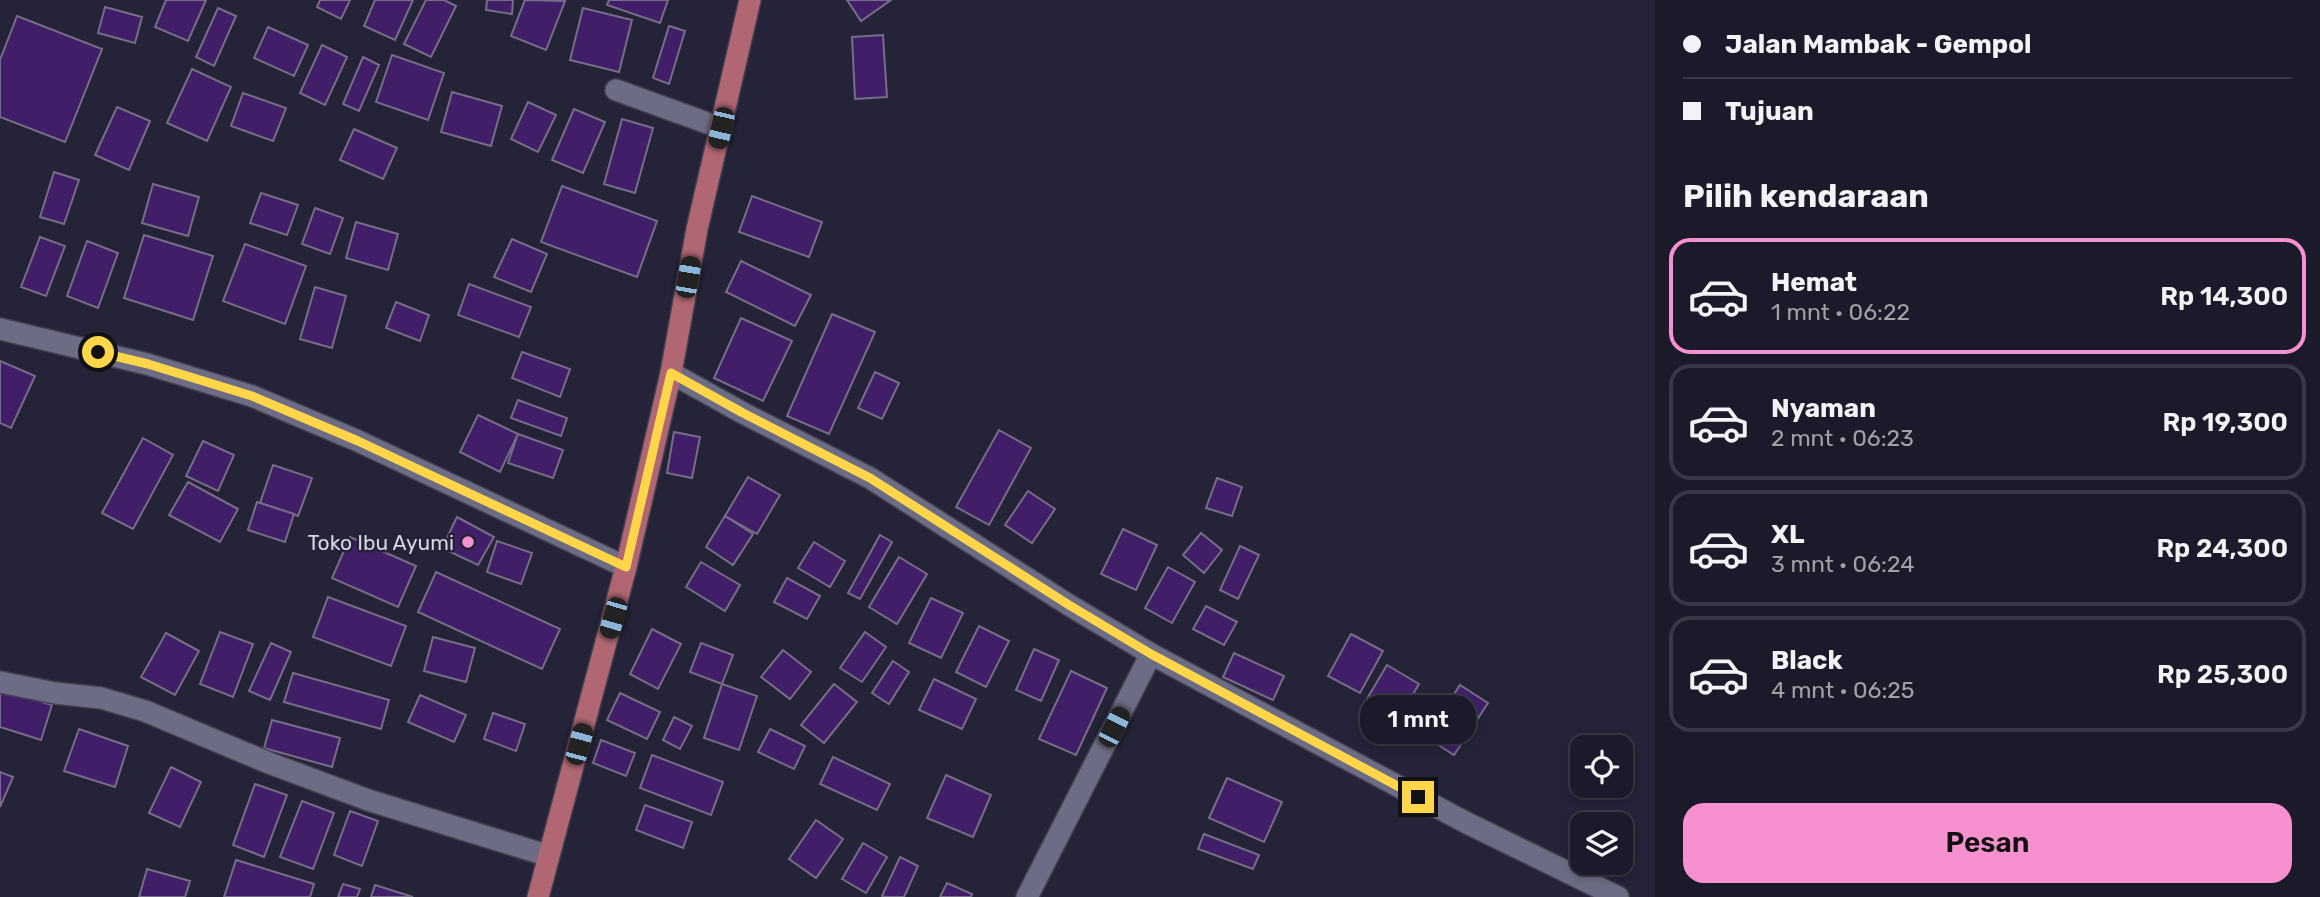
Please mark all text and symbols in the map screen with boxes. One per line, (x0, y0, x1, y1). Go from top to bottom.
text: Jalan Mambak - Gempol (1725, 29, 2031, 60)
text: Tujuan (1725, 96, 1814, 127)
car (707, 105, 736, 151)
text: Pilih kendaraan (1683, 177, 1929, 215)
car (675, 254, 702, 300)
icon: car (1687, 265, 1750, 328)
text: Hemat (1771, 267, 1857, 298)
text: Rp 14,300 (2160, 281, 2288, 312)
text: 1 mnt · 06:22 (1771, 298, 1910, 326)
route start (82, 336, 114, 368)
icon: car (1687, 391, 1750, 454)
text: Nyaman (1771, 393, 1876, 424)
text: Rp 19,300 (2162, 407, 2288, 438)
text: 2 mnt · 06:23 (1771, 424, 1914, 452)
icon: car (1687, 517, 1750, 580)
text: XL (1771, 519, 1804, 550)
place label: Toko Ibu Ayumi (307, 530, 454, 555)
text: Rp 24,300 (2156, 533, 2288, 564)
marker: Toko Ibu Ayumi (460, 534, 476, 550)
text: 3 mnt · 06:24 (1771, 550, 1914, 578)
car (598, 595, 629, 641)
icon: car (1687, 643, 1750, 706)
text: Black (1771, 645, 1843, 676)
text: Rp 25,300 (2157, 659, 2288, 690)
text: 4 mnt · 06:25 (1771, 676, 1915, 704)
callout: 1 mnt (1360, 696, 1476, 744)
car (1096, 704, 1133, 750)
text: 1 mnt (1387, 705, 1449, 733)
car (564, 721, 595, 767)
map controls (1570, 735, 1633, 875)
button: locate (1570, 735, 1633, 798)
route end (1402, 781, 1434, 813)
button: Pesan (1683, 803, 2292, 883)
button: layers (1570, 812, 1633, 875)

